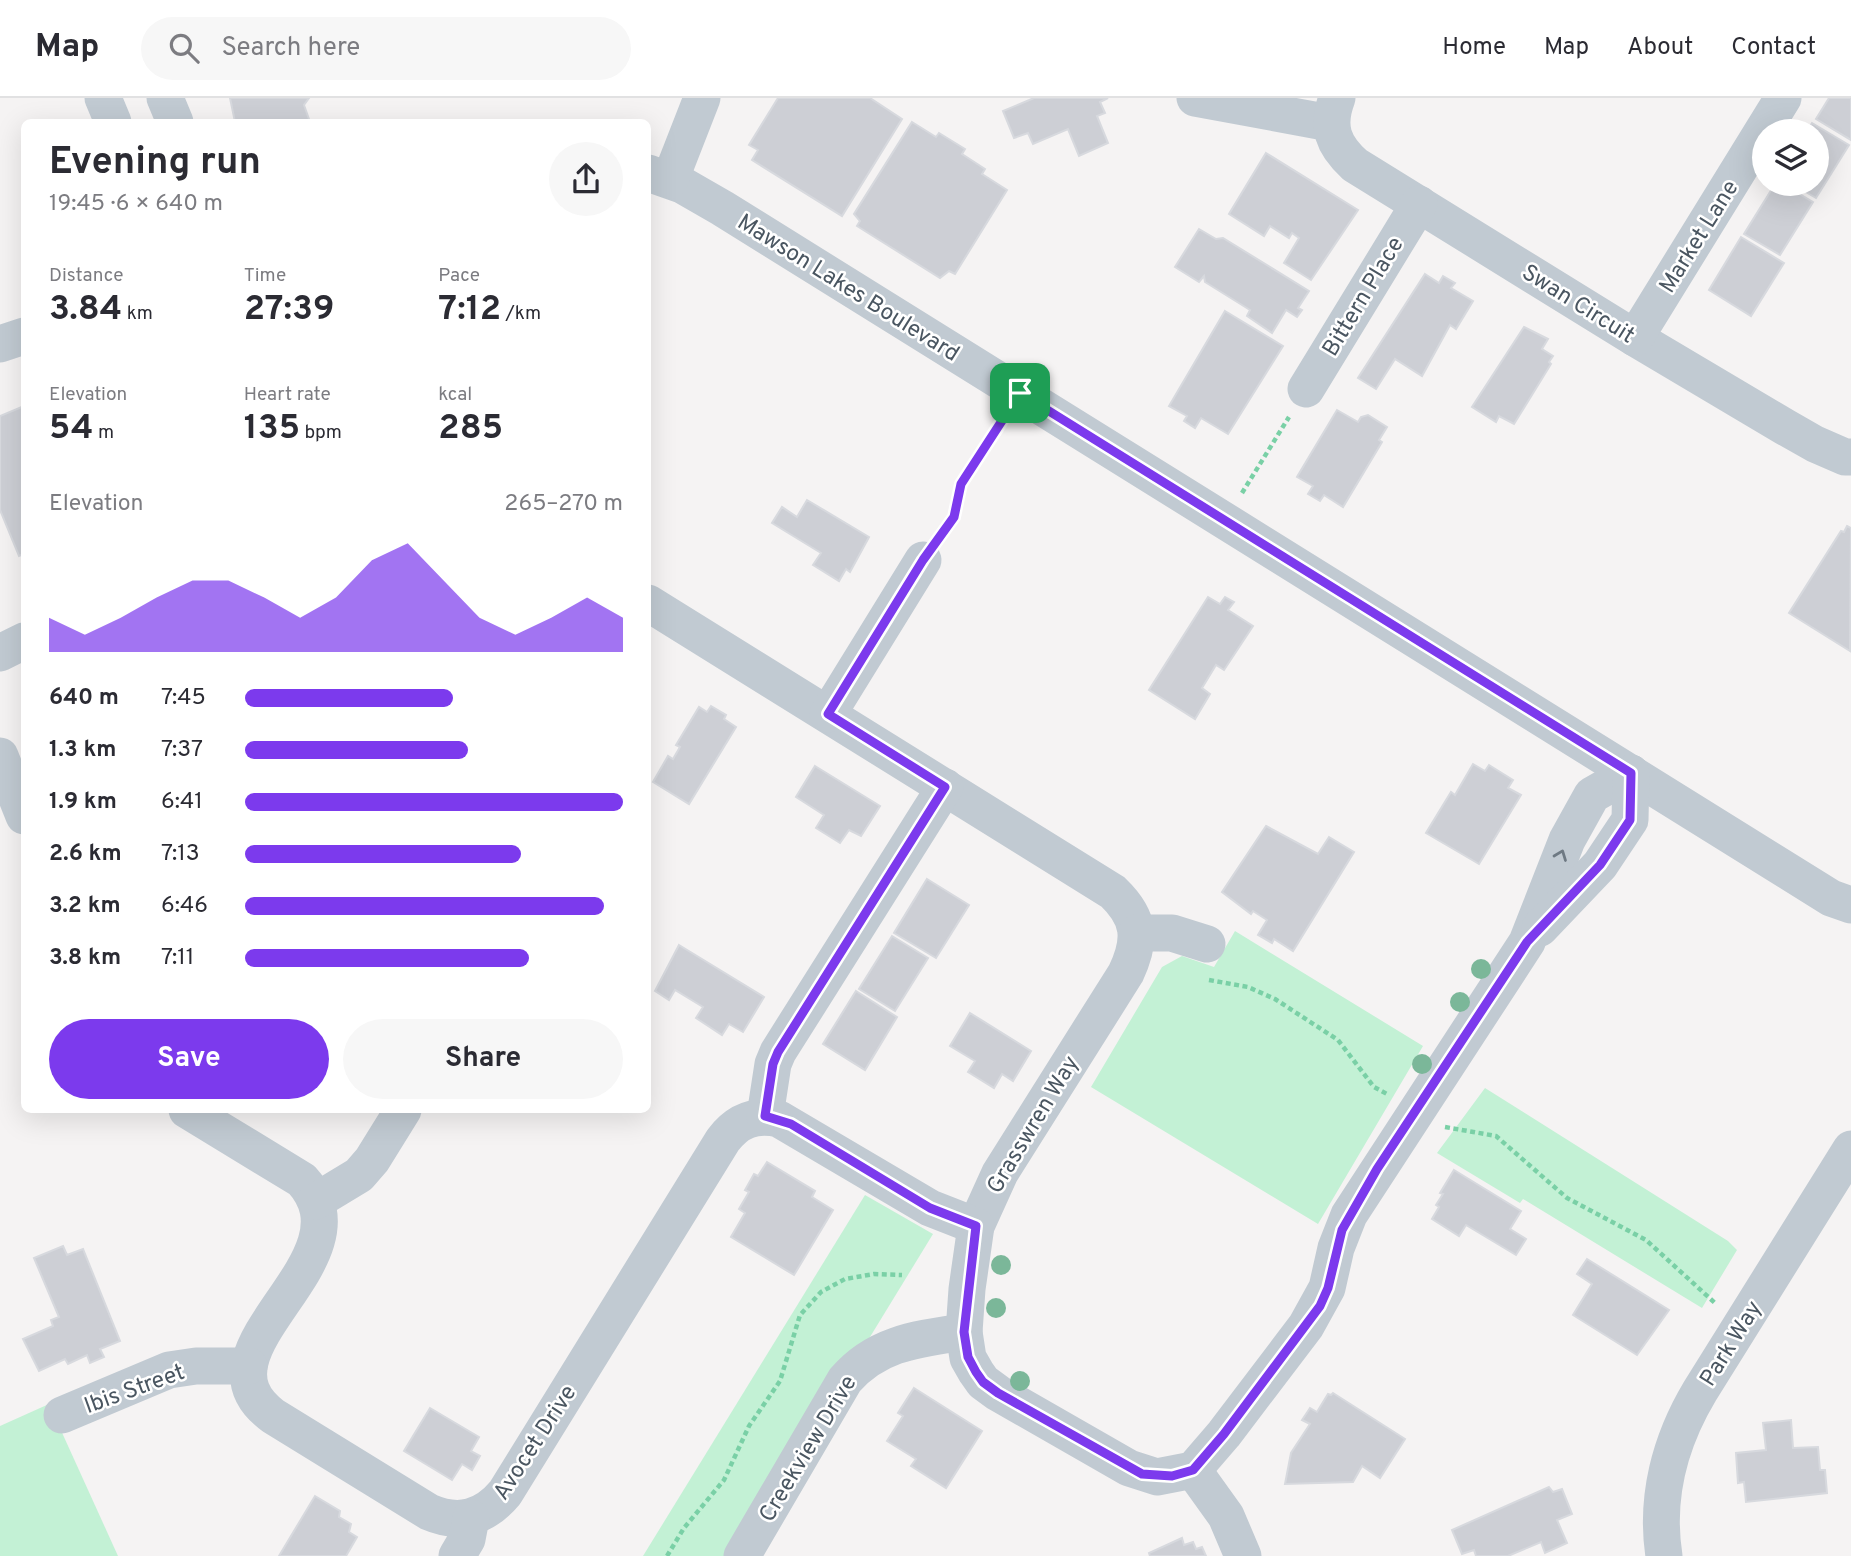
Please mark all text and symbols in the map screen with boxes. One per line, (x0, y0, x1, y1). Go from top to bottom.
search box (141, 17, 631, 80)
text: Map (35, 27, 99, 69)
icon: search (165, 29, 203, 67)
text: Search here (221, 32, 360, 65)
text: Home (1442, 33, 1506, 63)
text: Map (1544, 33, 1589, 63)
text: About (1627, 33, 1693, 63)
text: Contact (1731, 33, 1816, 63)
map controls (1752, 119, 1829, 196)
button: layers (1752, 119, 1829, 196)
text: Evening run (49, 139, 261, 188)
button: share (549, 142, 623, 216)
street label: Market Lane (1654, 175, 1746, 299)
text: 19:45 · 6 × 640 m (49, 190, 223, 219)
street label: Mawson Lakes Boulevard (731, 209, 964, 369)
street label: Bittern Place (1317, 232, 1411, 362)
street label: Swan Circuit (1516, 259, 1640, 351)
text: Distance (49, 264, 124, 288)
text: Time (244, 264, 286, 288)
text: Pace (438, 264, 480, 288)
text: 3.84 (49, 288, 122, 332)
text: 27:39 (244, 288, 335, 332)
text: 7:12 (438, 288, 501, 332)
text: km (122, 302, 153, 326)
text: /km (501, 302, 541, 326)
pin (990, 363, 1050, 423)
icon: arrive (1001, 374, 1039, 412)
text: Elevation (49, 383, 127, 407)
text: Heart rate (244, 383, 331, 407)
text: kcal (438, 383, 472, 407)
text: 54 (49, 407, 94, 451)
text: 135 (244, 407, 300, 451)
text: 285 (438, 407, 503, 451)
text: m (94, 421, 114, 445)
text: bpm (300, 421, 342, 445)
text: Elevation (49, 490, 144, 519)
text: 265–270 m (504, 490, 623, 519)
text: 640 m (49, 684, 119, 713)
text: 7:45 (161, 684, 206, 713)
text: 1.3 km (49, 736, 116, 765)
text: 7:37 (161, 736, 203, 765)
text: 1.9 km (49, 788, 117, 817)
text: 6:41 (161, 788, 203, 817)
text: 2.6 km (49, 840, 122, 869)
text: 7:13 (161, 840, 200, 869)
one-way arrow (1553, 850, 1567, 862)
text: 3.2 km (49, 892, 121, 921)
text: 6:46 (161, 892, 208, 921)
text: 3.8 km (49, 944, 121, 973)
text: 7:11 (161, 944, 194, 973)
button: Save (49, 1019, 329, 1099)
button: Share (343, 1019, 623, 1099)
street label: Grasswren Way (982, 1051, 1087, 1200)
street label: Park Way (1695, 1296, 1770, 1392)
street label: Ibis Street (81, 1359, 189, 1422)
street label: Creekview Drive (754, 1371, 864, 1528)
street label: Avocet Drive (488, 1380, 584, 1507)

